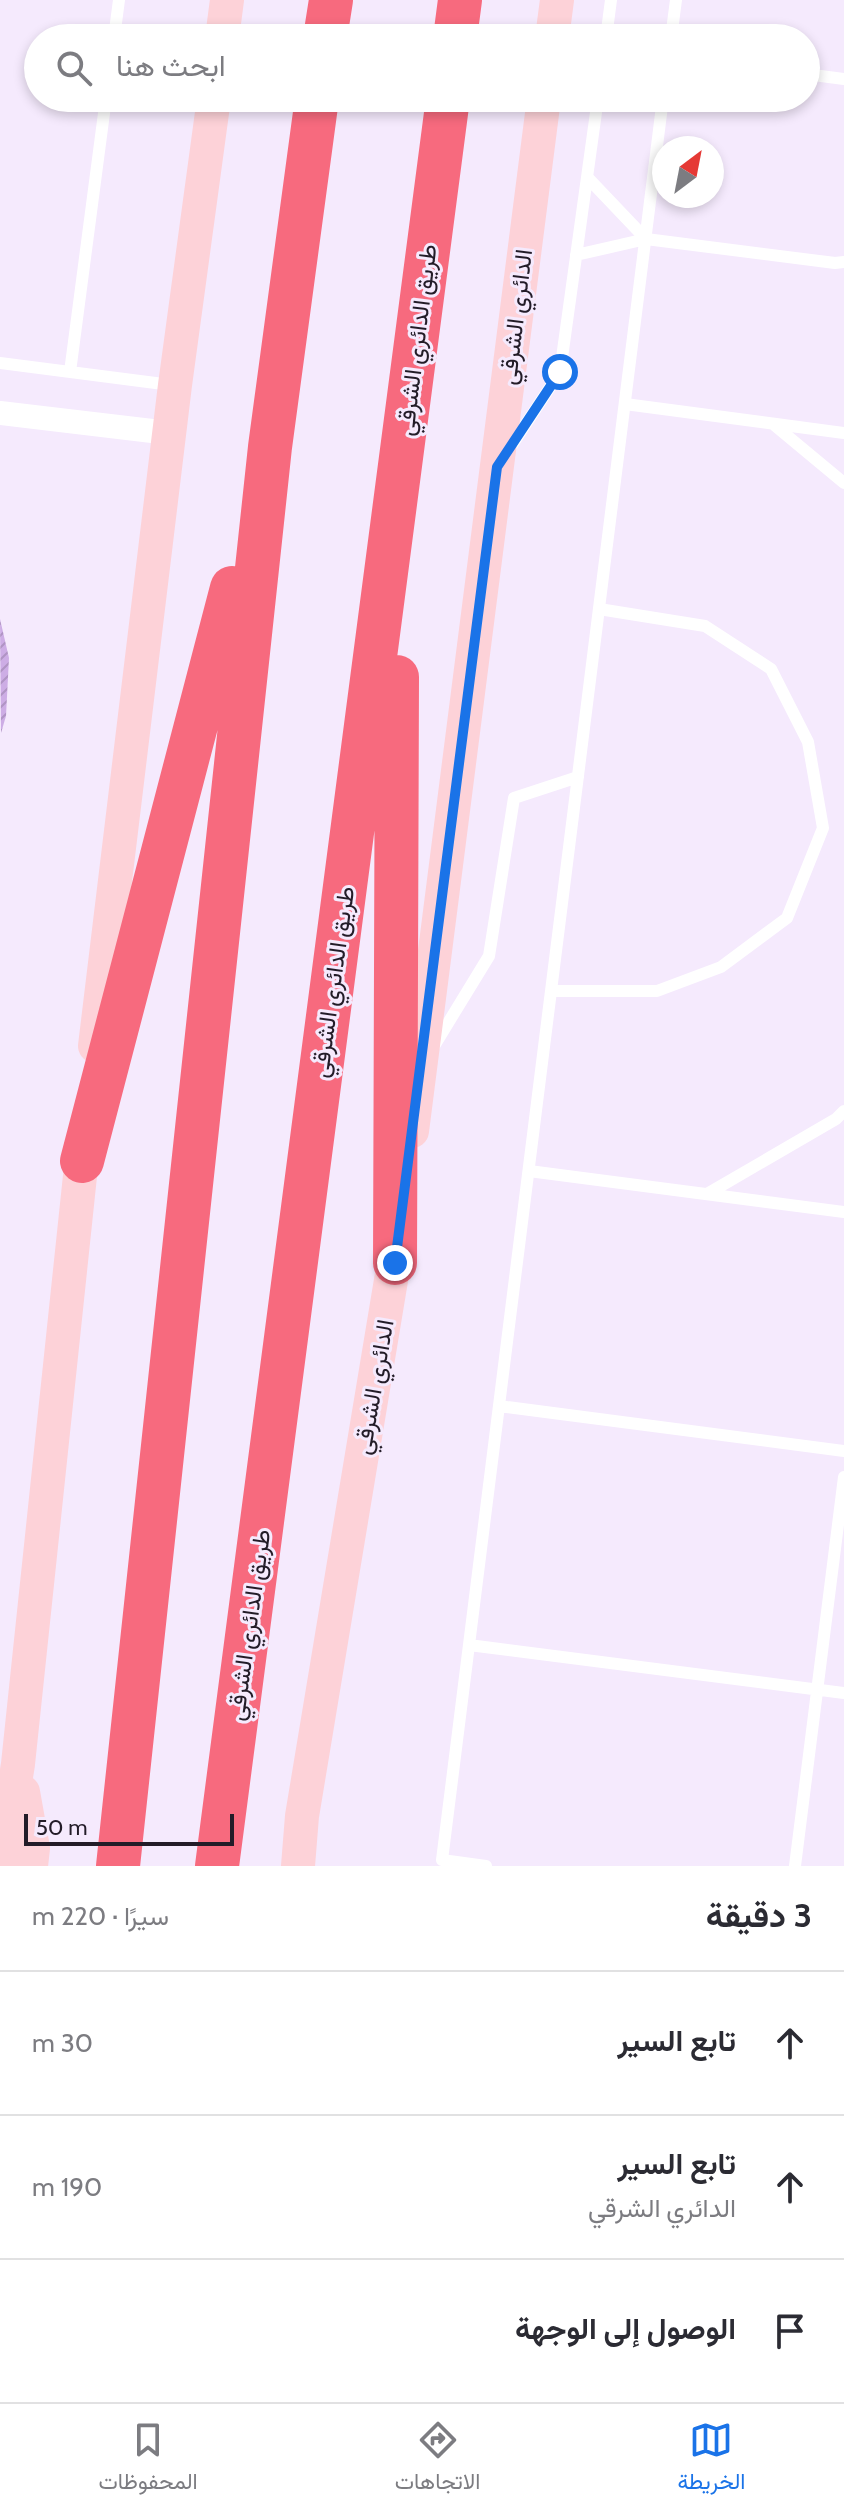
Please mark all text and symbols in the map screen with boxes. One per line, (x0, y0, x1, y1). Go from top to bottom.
search box (24, 24, 820, 112)
icon: search (52, 46, 96, 90)
text: ابحث هنا (116, 47, 226, 84)
north arrow (652, 136, 724, 208)
street label: طريق الدائري الشرقي (390, 242, 448, 438)
street label: الدائري الشرقي (493, 247, 543, 387)
route start (542, 354, 578, 390)
street label: طريق الدائري الشرقي (305, 884, 365, 1080)
route end (377, 1245, 413, 1281)
street label: الدائري الشرقي (347, 1317, 405, 1458)
street label: طريق الدائري الشرقي (221, 1527, 281, 1723)
scale bar (24, 1810, 234, 1846)
text: 50 m (36, 1814, 88, 1841)
text: 3 دقيقة (706, 1894, 812, 1936)
text: سيرًا · 220 m (32, 1900, 169, 1932)
icon: ahead (768, 2021, 812, 2065)
text: تابع السير (617, 2022, 736, 2059)
text: 30 m (32, 2027, 93, 2059)
text: تابع السير (617, 2145, 736, 2182)
icon: ahead (768, 2165, 812, 2209)
text: 190 m (32, 2171, 102, 2203)
text: الدائري الشرقي (588, 2192, 736, 2224)
icon: arrive (768, 2309, 812, 2353)
text: الوصول إلى الوجهة (515, 2310, 736, 2347)
tab: المحفوظات (99, 2418, 198, 2501)
tab: الاتجاهات (395, 2418, 480, 2501)
tab: الخريطة (677, 2418, 745, 2501)

